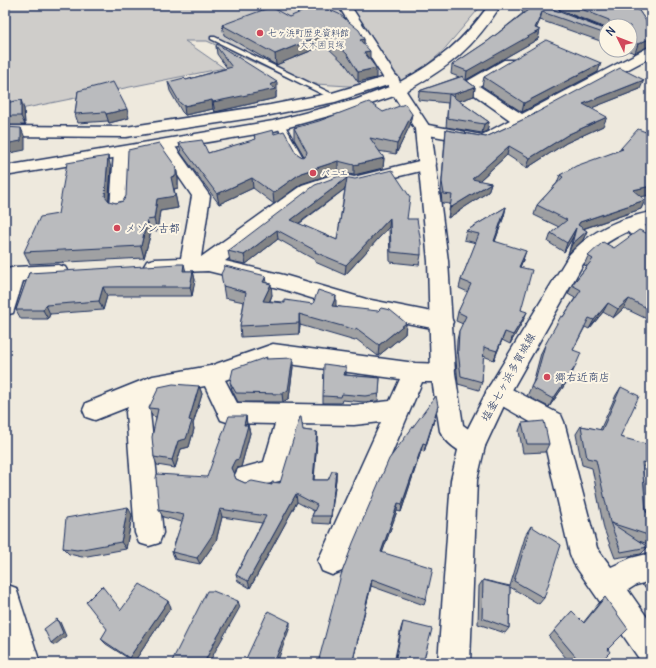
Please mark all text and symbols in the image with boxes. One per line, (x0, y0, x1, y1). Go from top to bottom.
north arrow (598, 18, 638, 58)
text: N (603, 24, 618, 39)
place label: 七ヶ浜町歴史資料館 (268, 27, 349, 38)
marker: 七ヶ浜町歴史資料館 (255, 28, 265, 38)
park label: 大木囲貝塚 (299, 39, 345, 50)
place label: パニエ (321, 167, 348, 178)
marker: パニエ (308, 168, 318, 178)
place label: メゾン古都 (125, 221, 180, 235)
marker: メゾン古都 (112, 223, 122, 233)
street label: 塩釜七ヶ浜多賀城線 (478, 330, 538, 424)
place label: 郷右近商店 (555, 370, 610, 384)
marker: 郷右近商店 (542, 372, 552, 382)

